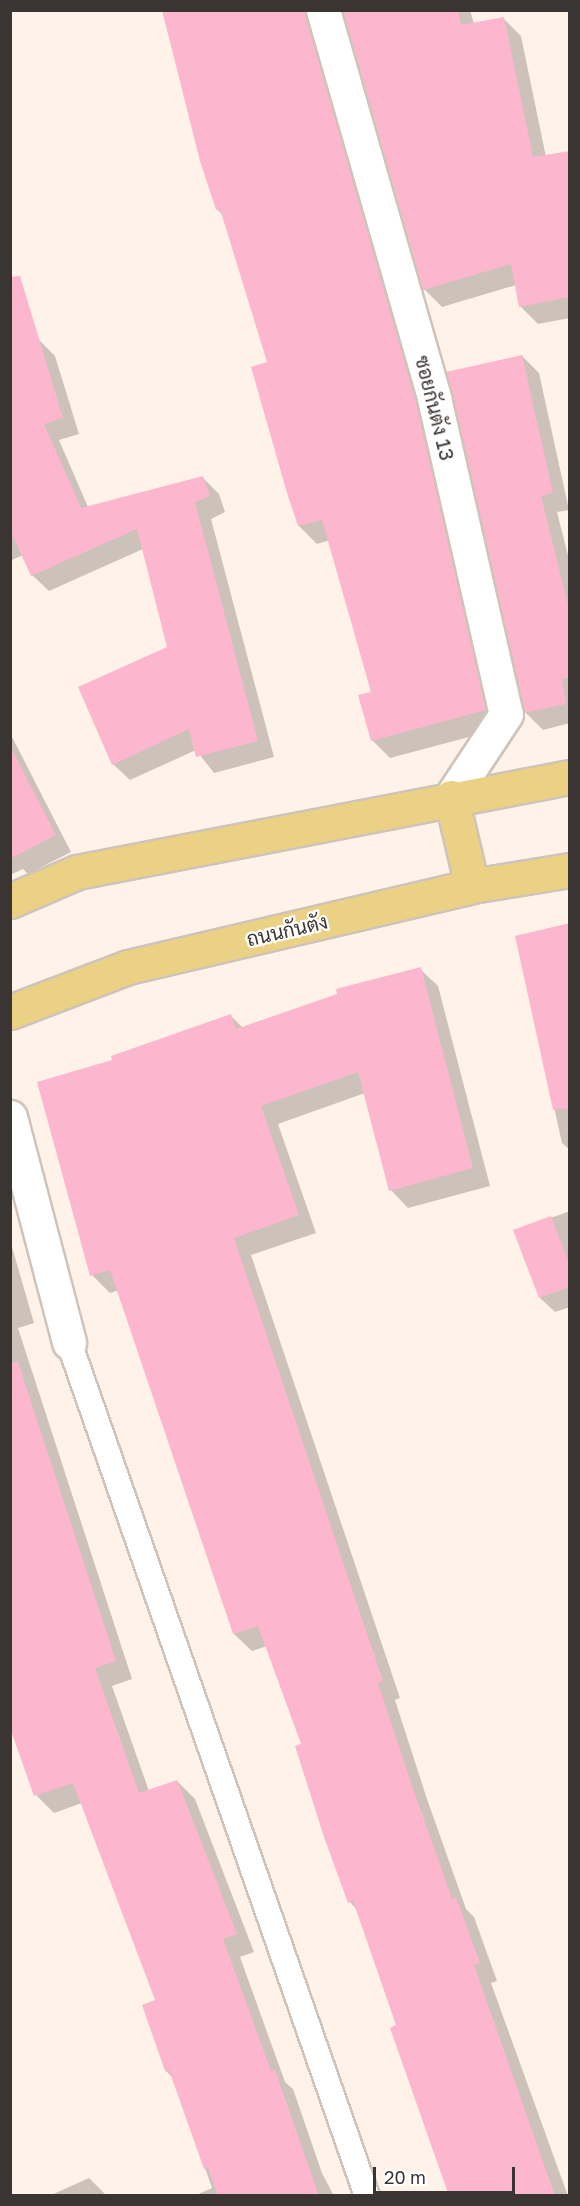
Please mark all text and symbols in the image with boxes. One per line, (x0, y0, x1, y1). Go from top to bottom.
street label: ซอยกันตัง 13 (410, 353, 460, 463)
street label: ถนนกันตัง (244, 909, 330, 951)
scale bar (376, 2155, 518, 2193)
text: 20 m (384, 2166, 426, 2188)

